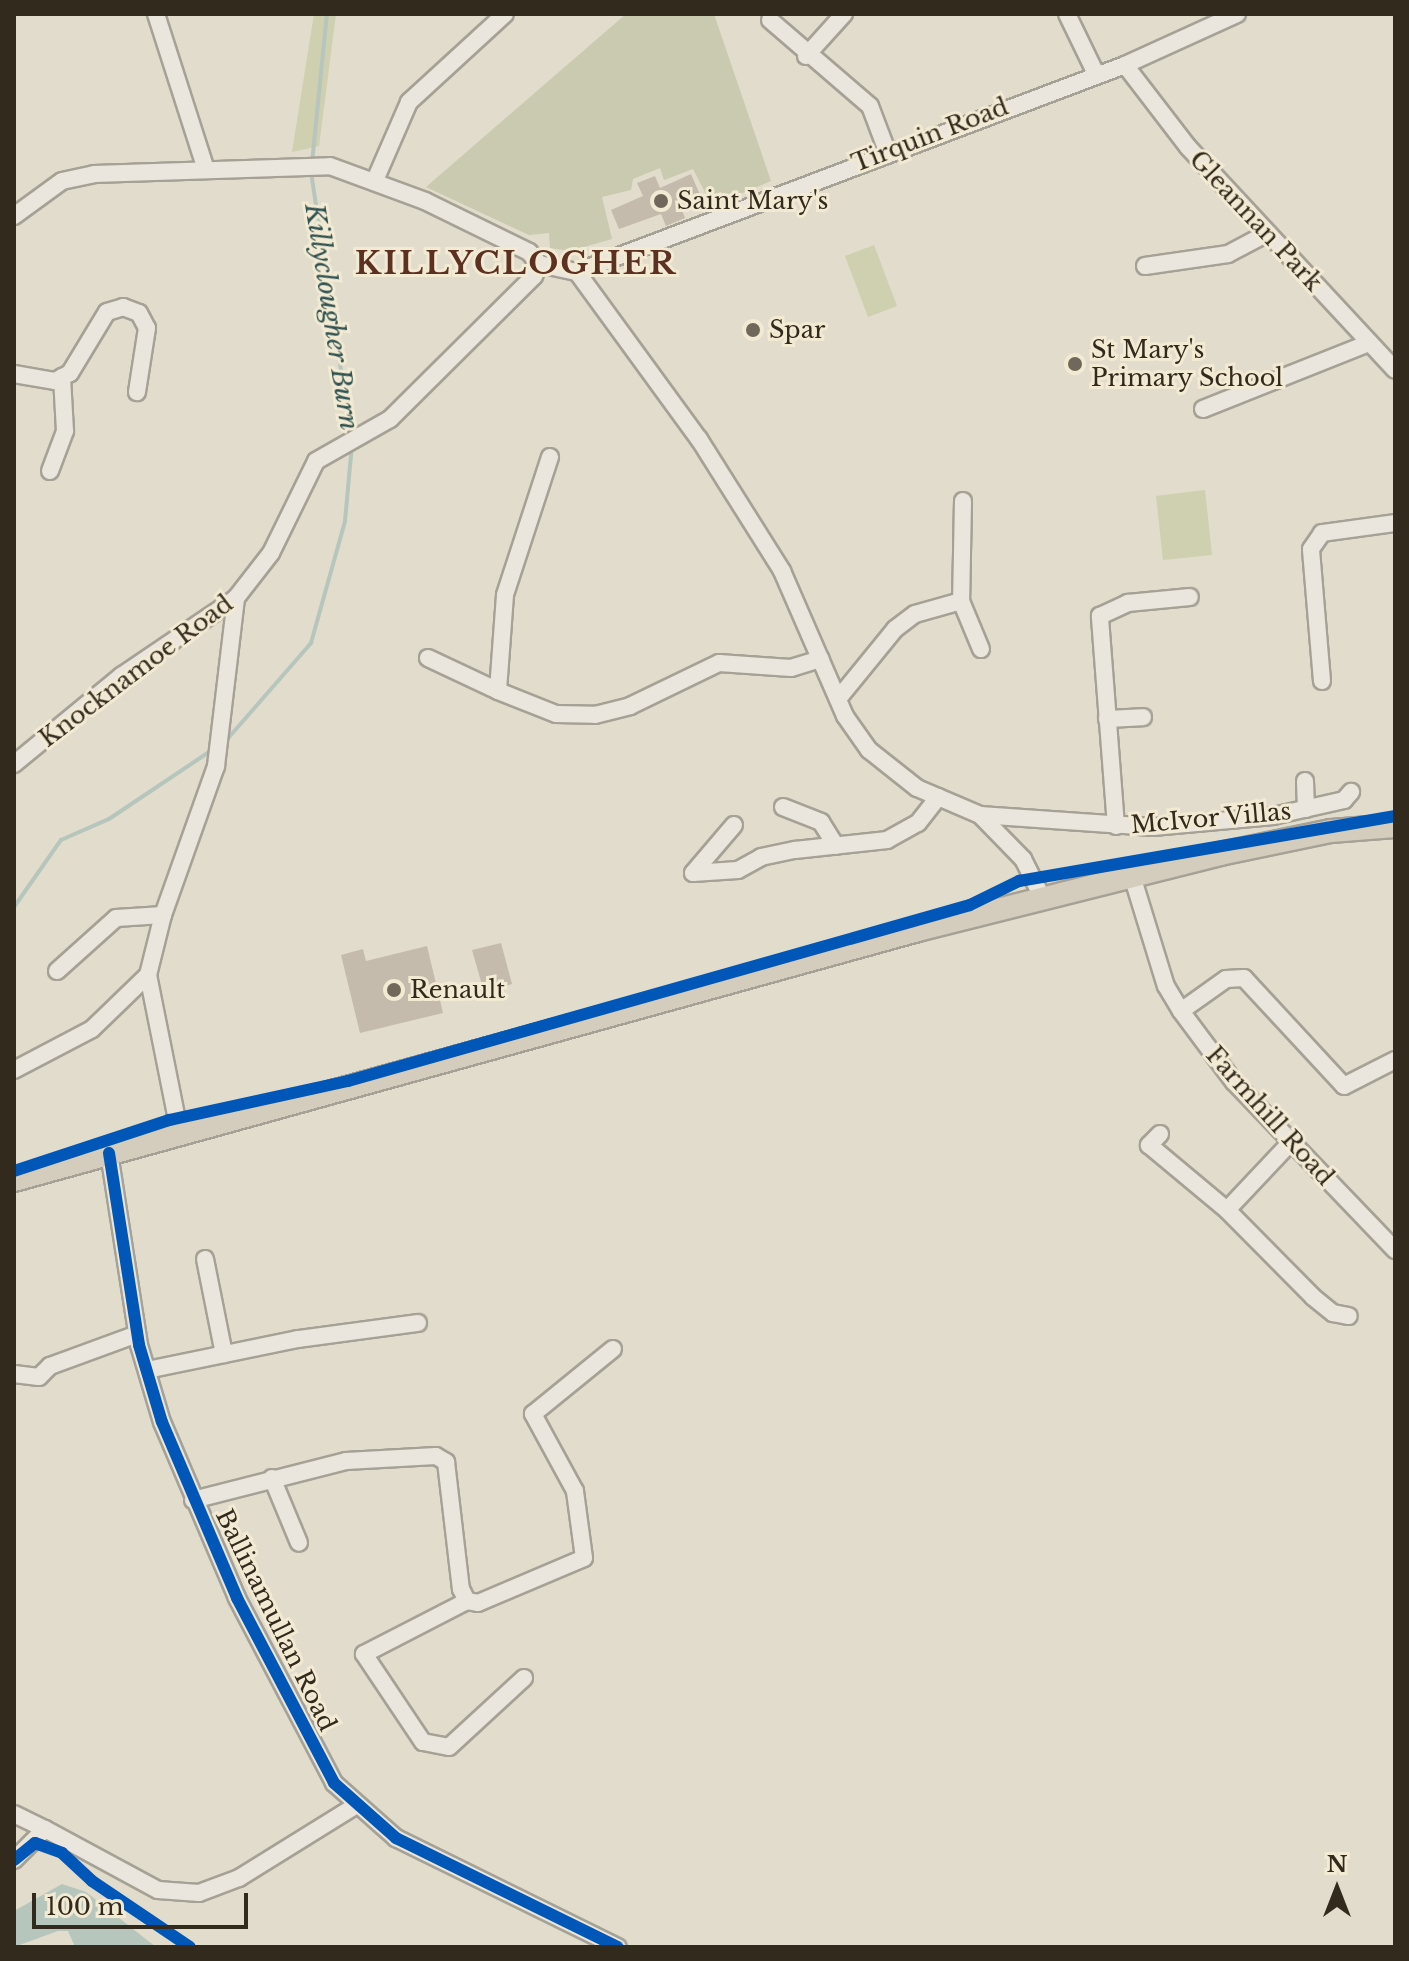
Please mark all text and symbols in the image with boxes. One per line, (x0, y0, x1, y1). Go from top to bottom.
street label: Tirquin Road (848, 92, 1012, 178)
street label: Gleannan Park (1184, 145, 1328, 297)
place label: Saint Mary's (677, 187, 828, 215)
marker: Saint Mary's (652, 192, 670, 210)
water label: Killyclougher Burn (298, 201, 364, 433)
district label: KILLYCLOGHER (355, 244, 677, 282)
place label: Spar (769, 316, 825, 344)
marker: Spar (744, 321, 762, 339)
place label: St Mary's Primary School (1091, 336, 1284, 392)
marker: St Mary's Primary School (1066, 355, 1084, 373)
street label: Knocknamoe Road (34, 589, 238, 753)
street label: McIvor Villas (1129, 797, 1293, 839)
place label: Renault (410, 976, 505, 1004)
marker: Renault (385, 981, 403, 999)
street label: Farmhill Road (1200, 1041, 1340, 1191)
street label: Ballinamullan Road (210, 1504, 342, 1736)
north arrow (1297, 1849, 1377, 1929)
text: N (1327, 1851, 1347, 1878)
scale bar (36, 1877, 252, 1927)
text: 100 m (46, 1892, 124, 1921)

